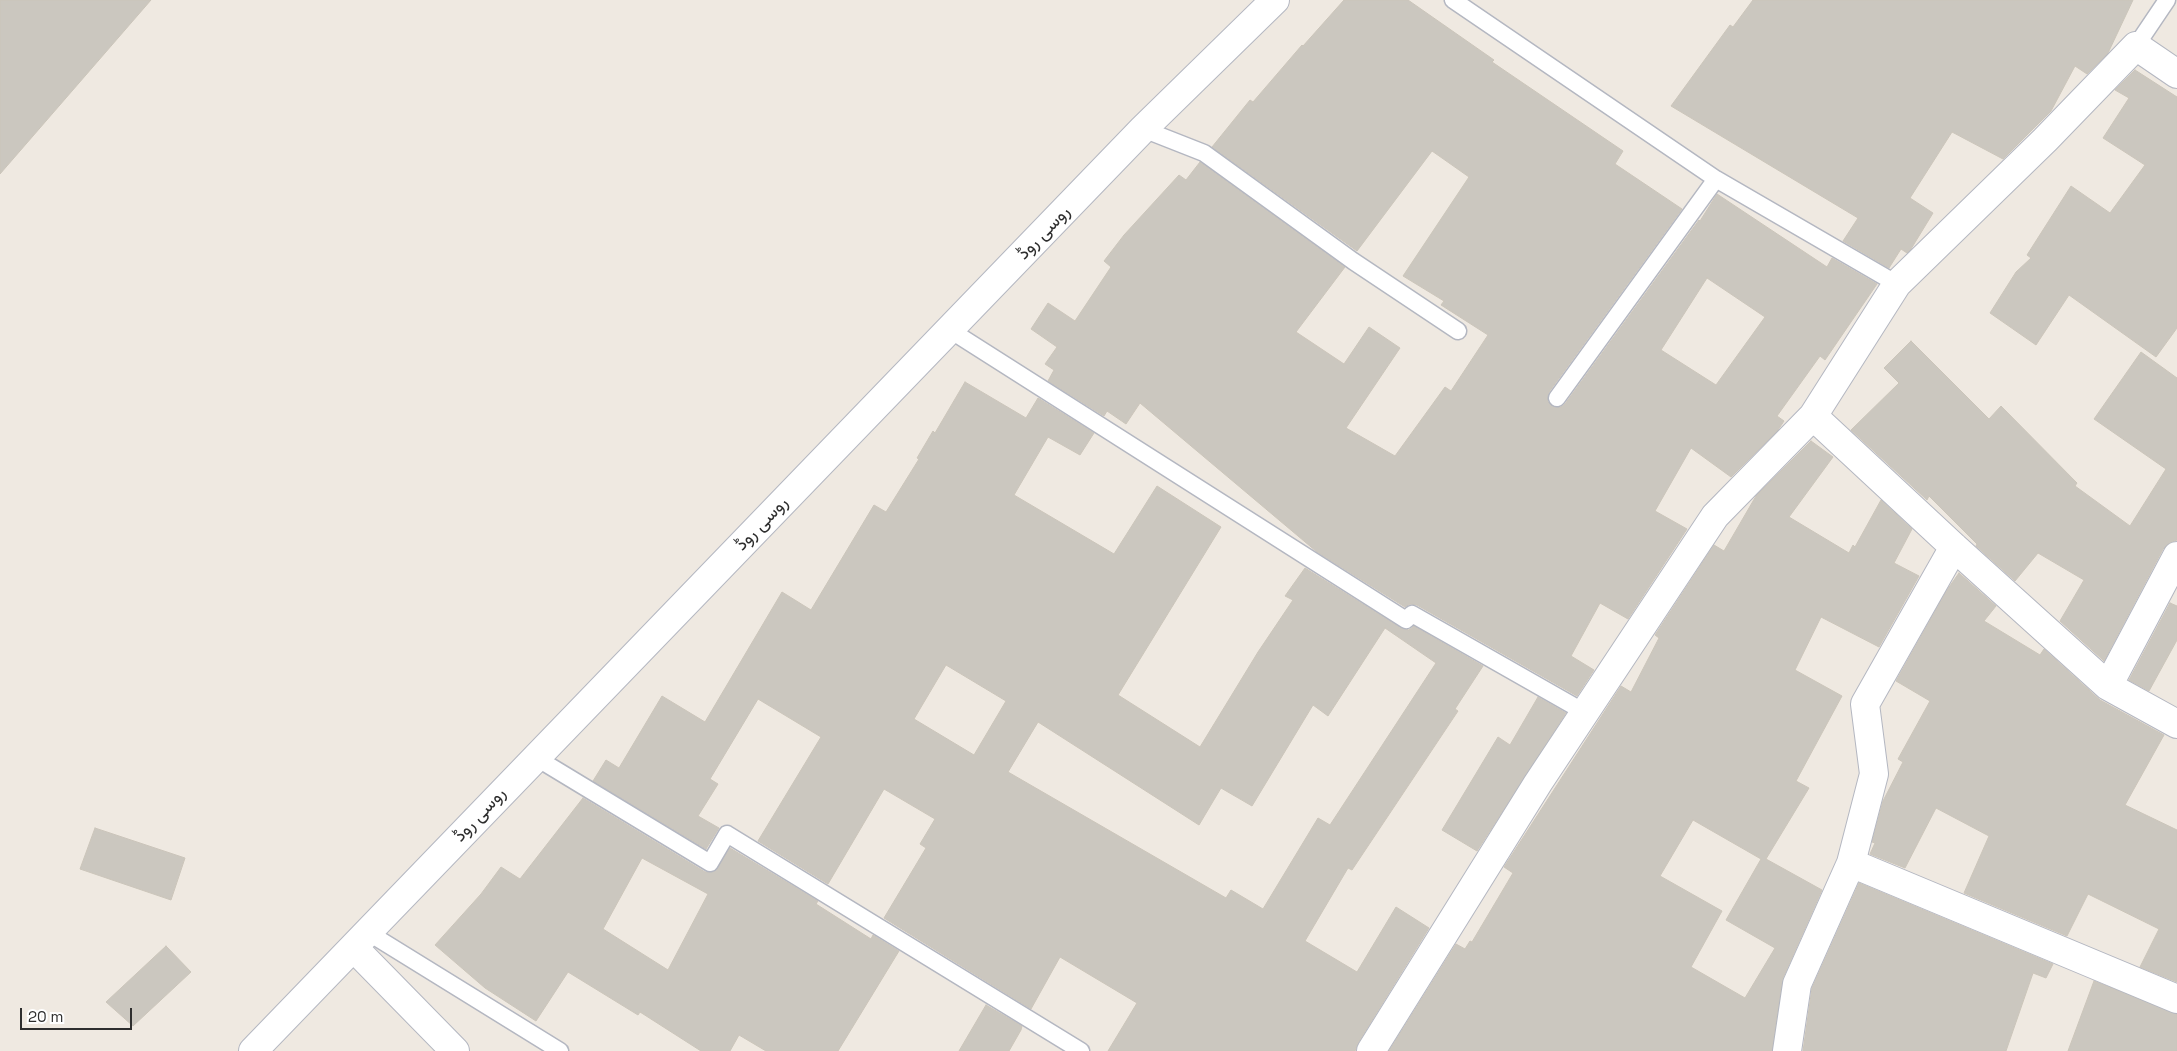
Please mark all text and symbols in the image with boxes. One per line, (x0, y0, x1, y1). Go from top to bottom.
street label: روسی روڈ (1013, 201, 1075, 265)
street label: روسی روڈ (731, 492, 793, 556)
street label: روسی روڈ (449, 783, 511, 847)
scale bar (22, 998, 135, 1030)
text: 20 m (28, 1007, 63, 1026)

